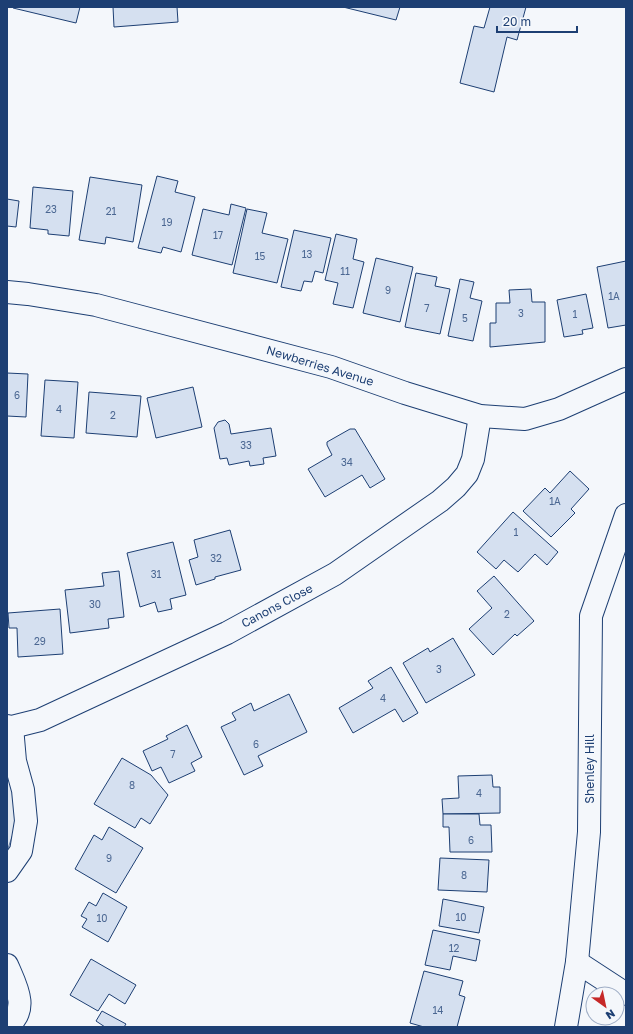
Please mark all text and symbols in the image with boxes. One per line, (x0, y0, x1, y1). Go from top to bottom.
scale bar (497, 8, 577, 34)
text: 20 m (503, 14, 531, 29)
house number: 23 (45, 203, 57, 215)
house number: 21 (106, 205, 116, 217)
house number: 19 (162, 216, 172, 228)
house number: 17 (213, 229, 223, 241)
house number: 13 (302, 248, 312, 260)
house number: 15 (255, 250, 266, 262)
house number: 11 (340, 265, 350, 277)
house number: 9 (385, 284, 391, 296)
house number: 1A (608, 290, 620, 302)
house number: 7 (424, 302, 430, 314)
house number: 3 (518, 307, 524, 319)
house number: 1 (573, 308, 578, 320)
house number: 5 (462, 312, 468, 324)
street label: Newberries Avenue (265, 342, 376, 389)
house number: 6 (14, 389, 20, 401)
house number: 4 (56, 403, 62, 415)
house number: 2 (110, 409, 116, 421)
house number: 33 (240, 439, 252, 451)
house number: 34 (341, 456, 353, 468)
house number: 1A (549, 495, 561, 507)
house number: 1 (514, 526, 519, 538)
house number: 32 (210, 552, 222, 564)
house number: 31 (151, 568, 161, 580)
street label: Canons Close (239, 580, 315, 631)
house number: 30 (89, 598, 101, 610)
house number: 2 (504, 608, 510, 620)
house number: 29 (34, 635, 46, 647)
house number: 3 (436, 663, 442, 675)
house number: 4 (380, 692, 386, 704)
street label: Shenley Hill (582, 734, 597, 804)
house number: 6 (253, 738, 259, 750)
house number: 7 (170, 748, 176, 760)
house number: 8 (129, 779, 135, 791)
house number: 4 (476, 787, 482, 799)
house number: 6 (468, 834, 474, 846)
house number: 9 (106, 852, 112, 864)
house number: 8 (461, 869, 467, 881)
house number: 10 (455, 911, 467, 923)
house number: 10 (96, 912, 108, 924)
house number: 12 (449, 942, 460, 954)
north arrow (585, 986, 625, 1026)
house number: 14 (433, 1004, 443, 1016)
text: N (604, 1007, 618, 1023)

